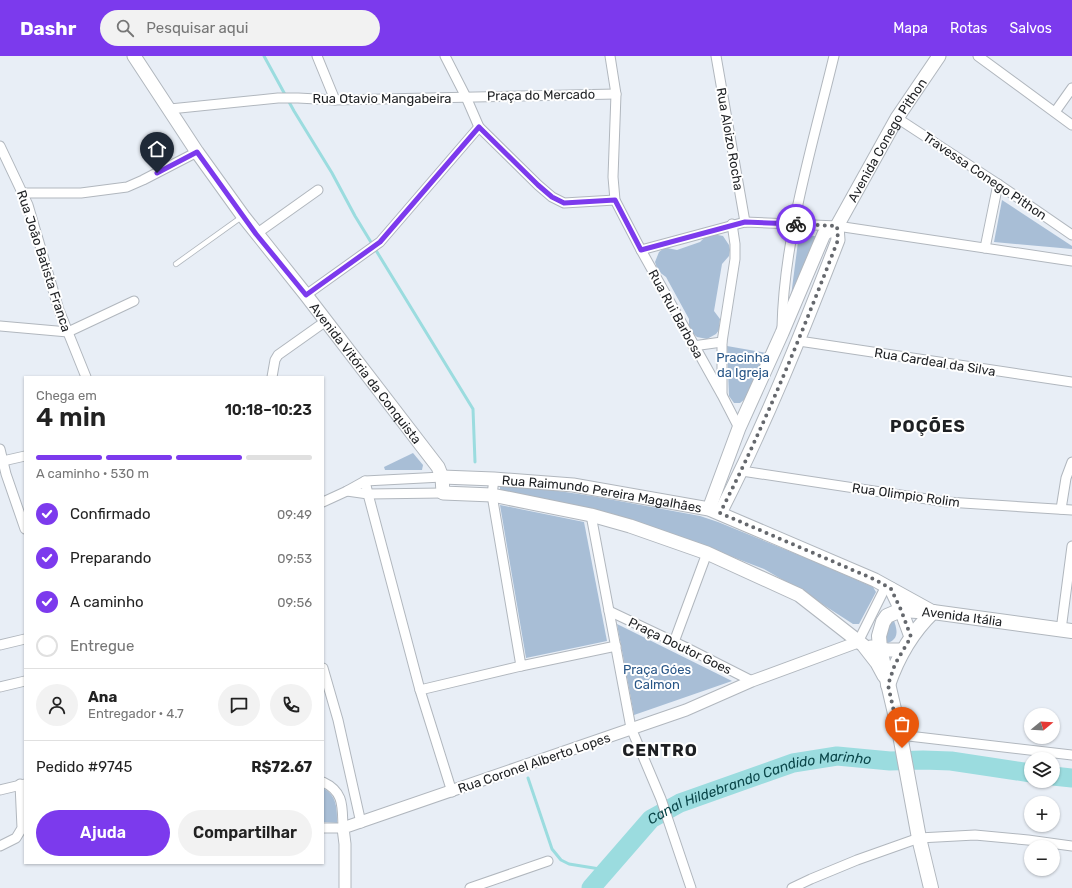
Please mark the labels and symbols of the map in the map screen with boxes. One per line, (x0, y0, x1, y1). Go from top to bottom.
street label: Avenida Conego Pithon (844, 75, 929, 204)
street label: Rua Aloizo Rocha (714, 86, 746, 192)
street label: Praça do Mercado (487, 87, 595, 103)
street label: Rua Otavio Mangabeira (312, 91, 452, 107)
street label: Travessa Conego Pithon (920, 129, 1050, 224)
pin (140, 132, 174, 173)
street label: Rua João Batista Franca (14, 188, 74, 334)
courier (776, 204, 816, 244)
street label: Rua Rui Barbosa (645, 267, 707, 361)
street label: Avenida Vitória da Conquista (307, 299, 425, 447)
street label: Rua Cardeal da Silva (873, 345, 997, 379)
park label: Pracinha da Igreja (716, 350, 770, 381)
district label: POÇÕES (890, 416, 966, 436)
street label: Rua Raimundo Pereira Magalhães (501, 472, 703, 515)
street label: Rua Olimpio Rolim (851, 480, 961, 510)
street label: Avenida Itália (921, 604, 1003, 629)
street label: Praça Doutor Goes (626, 615, 734, 678)
park label: Praça Góes Calmon (623, 662, 691, 692)
pin (885, 707, 919, 748)
north arrow (1024, 708, 1060, 744)
street label: Rua Coronel Alberto Lopes (456, 730, 612, 796)
district label: CENTRO (622, 740, 698, 760)
water label: Canal Hildebrando Candido Marinho (644, 747, 872, 828)

